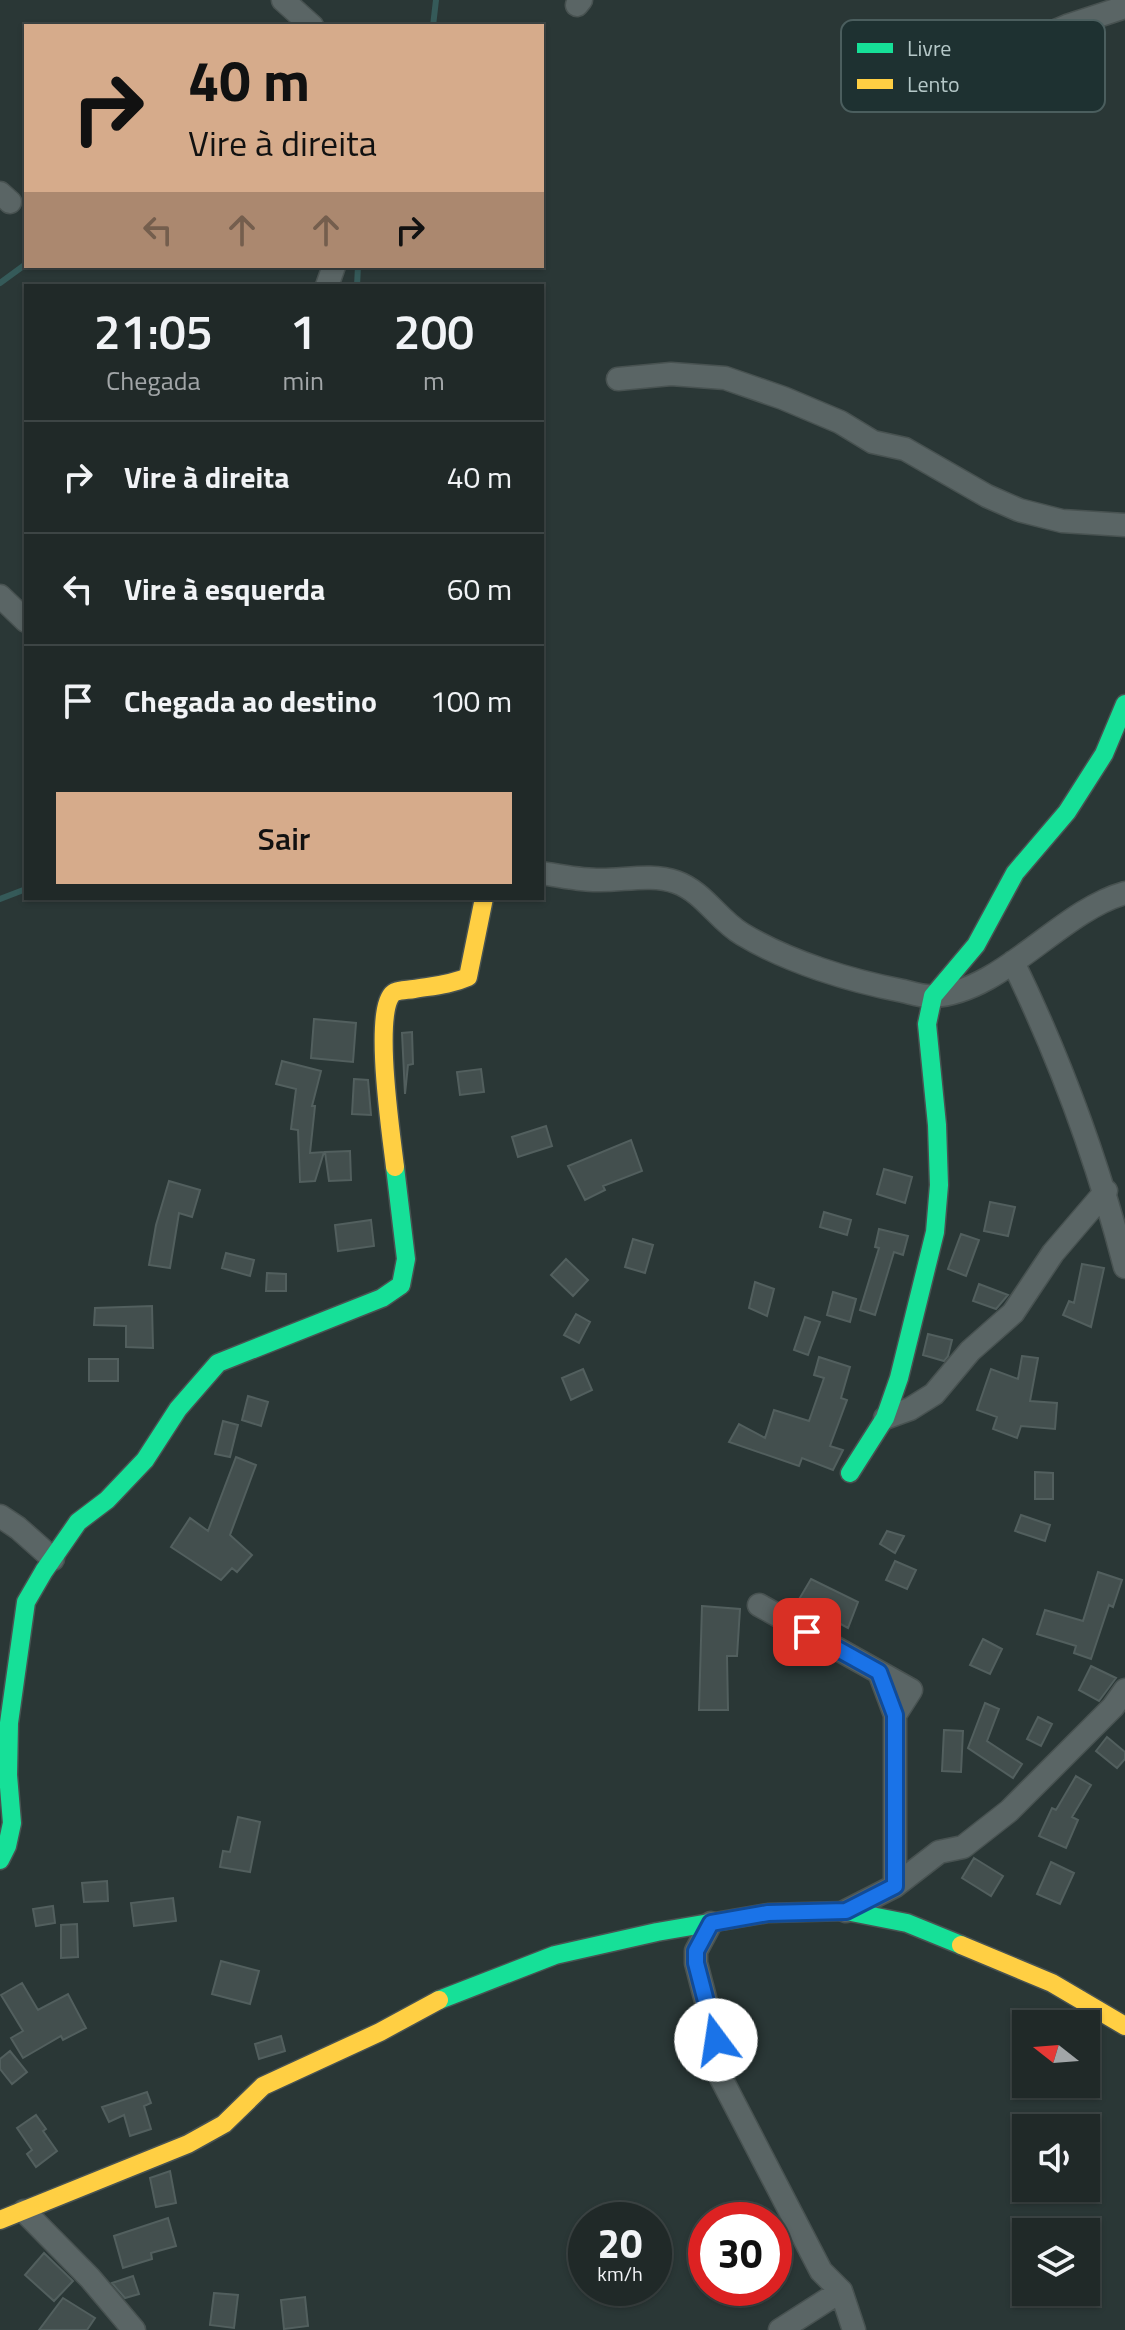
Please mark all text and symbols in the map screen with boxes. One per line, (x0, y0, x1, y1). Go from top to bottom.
legend (841, 20, 1105, 112)
text: Livre (907, 31, 951, 65)
text: 40 m (188, 38, 310, 123)
icon: right (56, 56, 160, 160)
text: Lento (907, 67, 960, 101)
text: Vire à direita (188, 115, 377, 170)
icon: left (136, 208, 180, 252)
icon: ahead (220, 208, 264, 252)
icon: ahead (304, 208, 348, 252)
icon: right (388, 208, 432, 252)
text: 21:05 (94, 295, 213, 368)
text: 1 (290, 295, 317, 368)
text: 200 (394, 295, 474, 368)
text: Chegada (106, 361, 200, 400)
text: min (282, 361, 324, 400)
text: m (423, 361, 445, 400)
text: Vire à direita (124, 454, 289, 500)
text: 40 m (447, 454, 512, 500)
icon: right (56, 455, 100, 499)
text: Vire à esquerda (124, 566, 325, 612)
text: 60 m (447, 566, 512, 612)
icon: left (56, 567, 100, 611)
text: Chegada ao destino (124, 678, 377, 724)
text: 100 m (430, 678, 512, 724)
icon: arrive (56, 679, 100, 723)
button: Sair (56, 792, 512, 884)
pin (773, 1598, 841, 1666)
icon: arrive (785, 1610, 829, 1654)
position arrow (674, 1998, 758, 2082)
north arrow (1012, 2010, 1100, 2098)
map controls (1012, 2010, 1100, 2306)
button: sound (1012, 2114, 1100, 2202)
speed limit sign: 30 (688, 2202, 792, 2306)
text: 20 (598, 2213, 642, 2274)
button: layers (1012, 2218, 1100, 2306)
text: km/h (597, 2258, 643, 2289)

